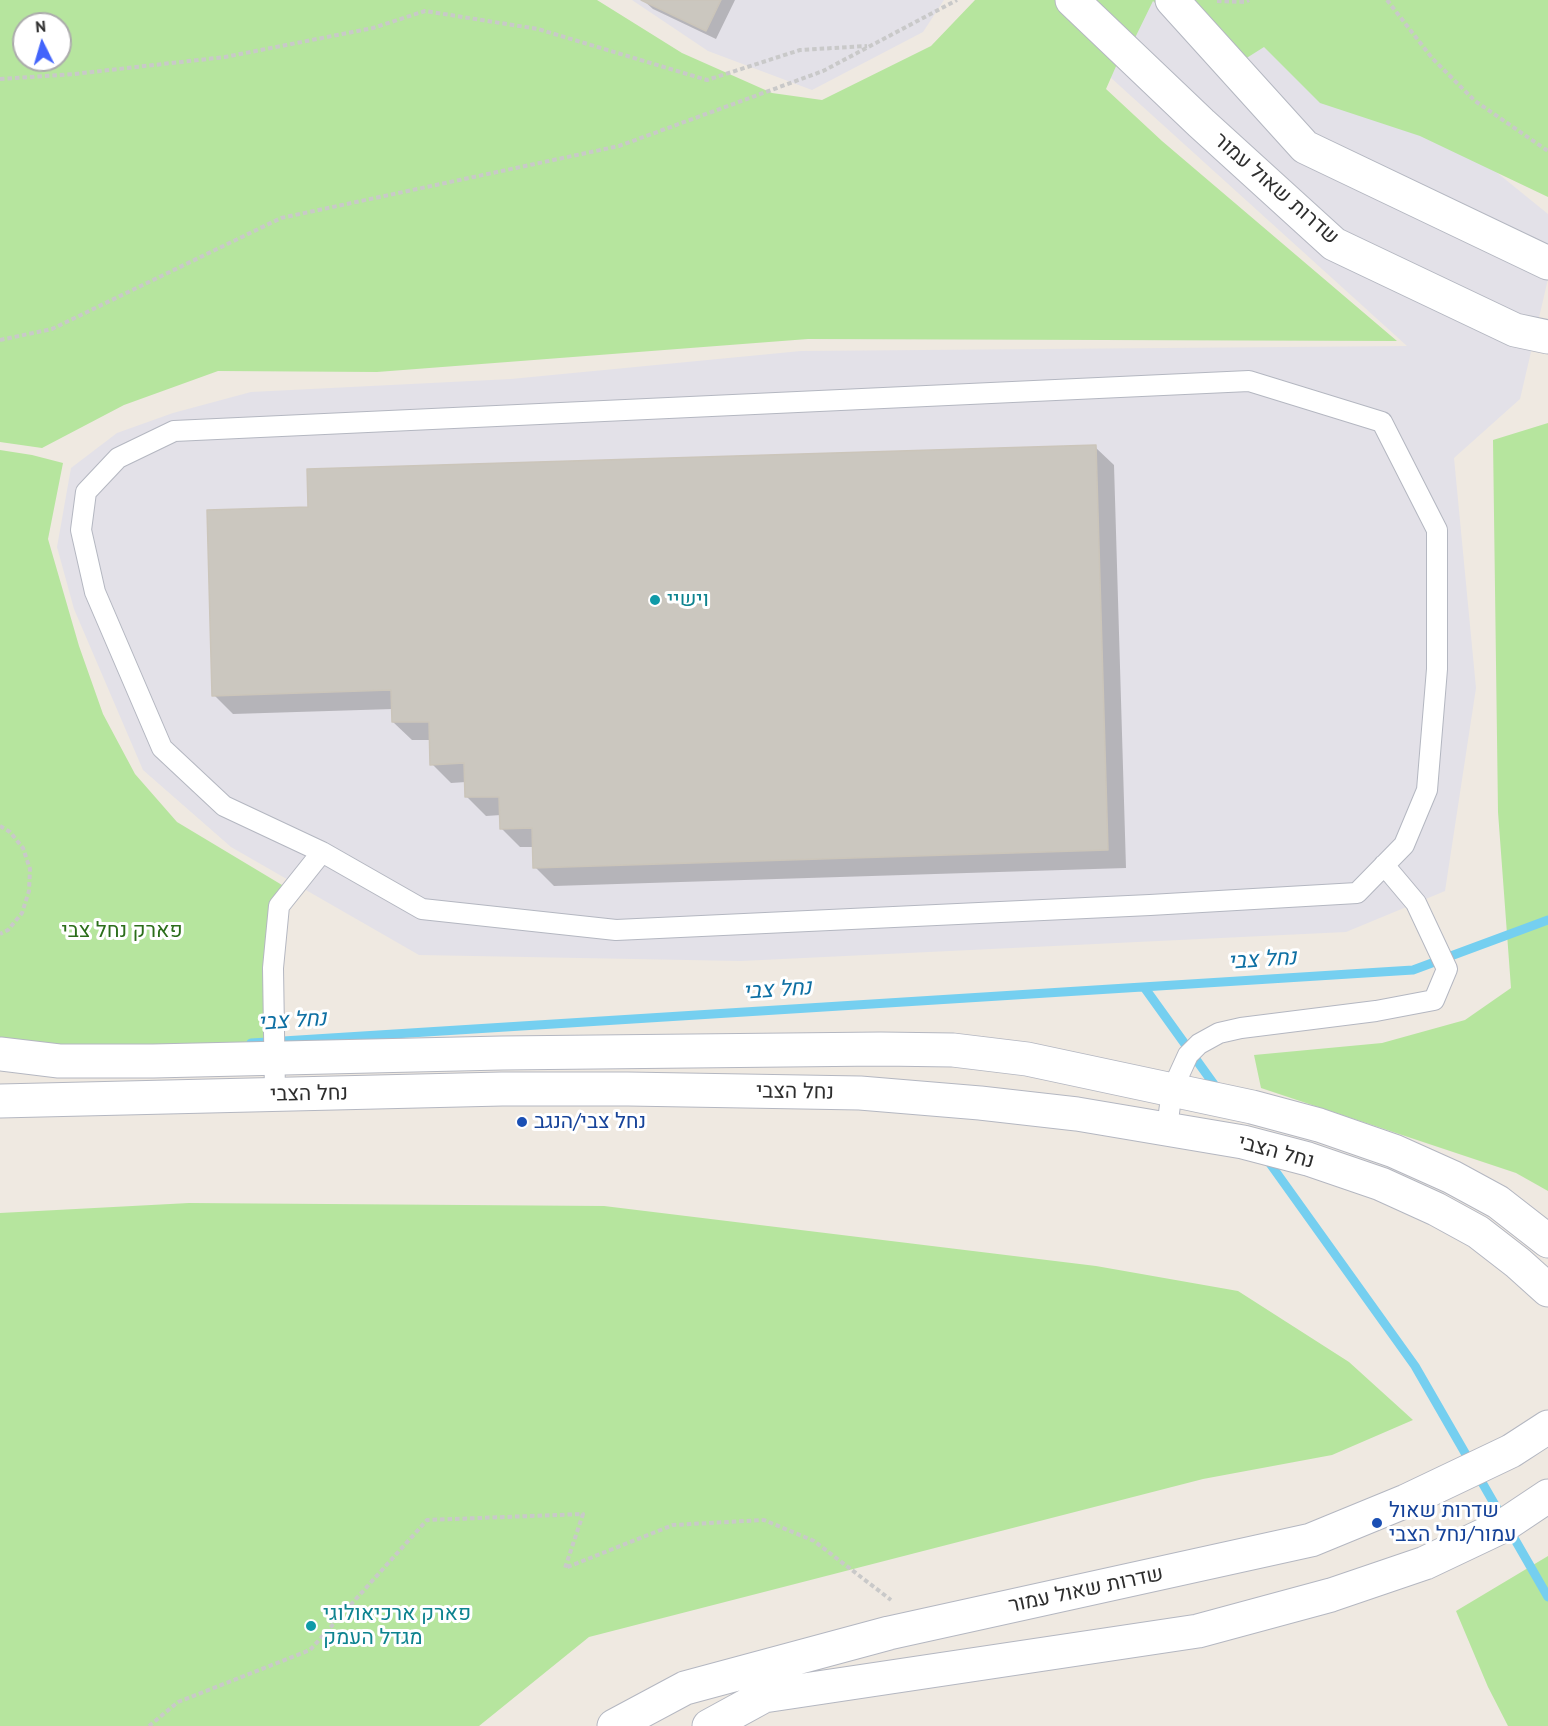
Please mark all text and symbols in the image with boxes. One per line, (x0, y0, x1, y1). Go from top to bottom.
north arrow (12, 12, 72, 72)
text: N (34, 16, 47, 36)
street label: שדרות שאול עמור (1208, 128, 1344, 250)
place label: וישיי (667, 587, 709, 613)
marker: וישיי (648, 593, 662, 607)
park label: פארק נחל צבי (61, 918, 183, 944)
water label: נחל צבי (1227, 944, 1297, 976)
water label: נחל צבי (742, 974, 812, 1006)
water label: נחל צבי (257, 1005, 327, 1037)
street label: נחל הצבי (756, 1079, 834, 1105)
street label: נחל הצבי (270, 1081, 348, 1107)
place label: נחל צבי/הנגב (534, 1109, 646, 1135)
marker: נחל צבי/הנגב (515, 1115, 529, 1129)
street label: נחל הצבי (1235, 1130, 1317, 1174)
place label: שדרות שאול עמור/נחל הצבי (1389, 1498, 1516, 1548)
marker: שדרות שאול עמור/נחל הצבי (1370, 1516, 1384, 1530)
street label: שדרות שאול עמור (1006, 1561, 1166, 1619)
place label: פארק ארכיאולוגי מגדל העמק (323, 1601, 471, 1651)
marker: פארק ארכיאולוגי מגדל העמק (304, 1619, 318, 1633)

